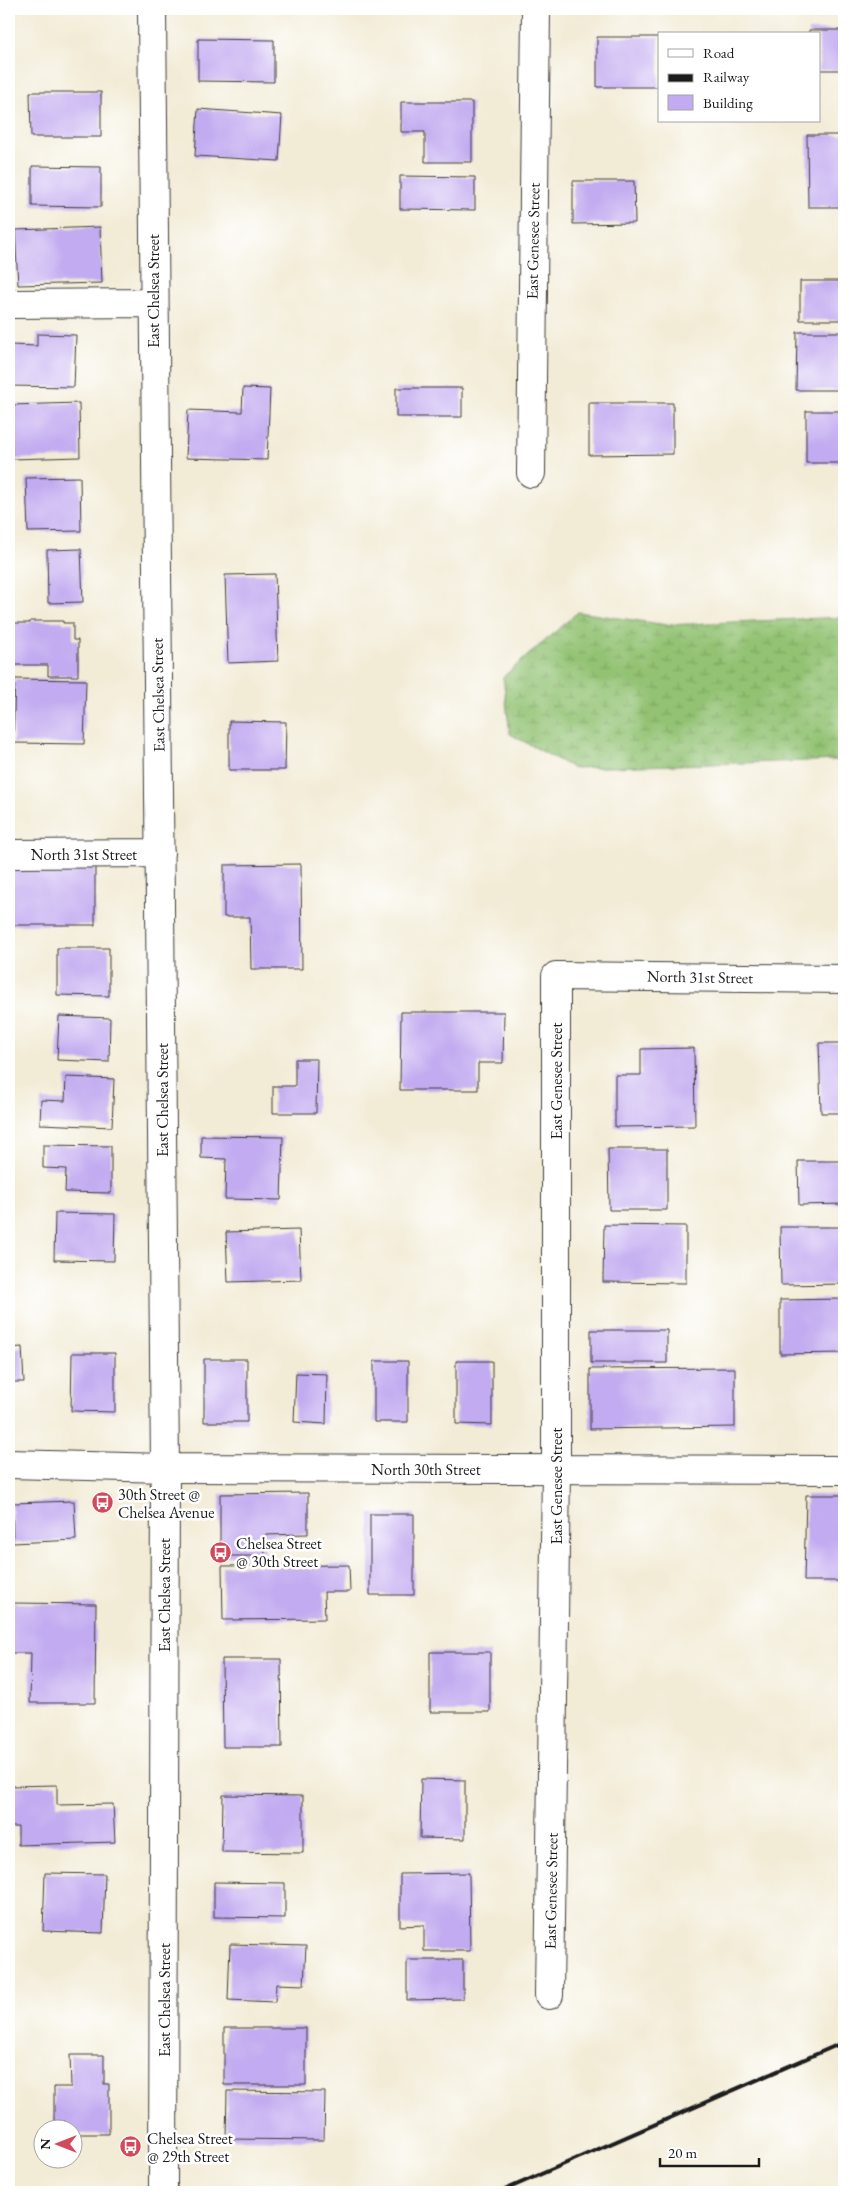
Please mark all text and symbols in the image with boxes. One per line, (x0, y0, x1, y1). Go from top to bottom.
legend (658, 32, 820, 122)
text: Road (703, 43, 735, 62)
text: Railway (703, 67, 750, 86)
text: Building (703, 93, 753, 112)
street label: East Genesee Street (521, 182, 545, 300)
street label: East Chelsea Street (143, 234, 164, 348)
street label: East Chelsea Street (147, 638, 169, 752)
street label: North 31st Street (31, 844, 137, 865)
street label: North 31st Street (647, 966, 753, 988)
street label: East Genesee Street (546, 1023, 567, 1139)
street label: East Chelsea Street (152, 1043, 173, 1157)
street label: East Genesee Street (546, 1428, 567, 1544)
street label: North 30th Street (371, 1459, 481, 1480)
place label: 30th Street @ Chelsea Avenue (118, 1484, 215, 1523)
bus stop icon: 30th Street @ Chelsea Avenue (90, 1491, 114, 1515)
place label: Chelsea Street @ 30th Street (236, 1533, 322, 1572)
street label: East Chelsea Street (154, 1538, 175, 1652)
bus stop icon: Chelsea Street @ 30th Street (208, 1540, 232, 1564)
street label: East Genesee Street (539, 1832, 563, 1950)
street label: East Chelsea Street (154, 1943, 175, 2057)
north arrow (32, 2118, 82, 2168)
place label: Chelsea Street @ 29th Street (147, 2128, 233, 2167)
bus stop icon: Chelsea Street @ 29th Street (119, 2135, 143, 2159)
scale bar (660, 2136, 759, 2168)
text: N (36, 2138, 54, 2150)
text: 20 m (668, 2143, 697, 2162)

